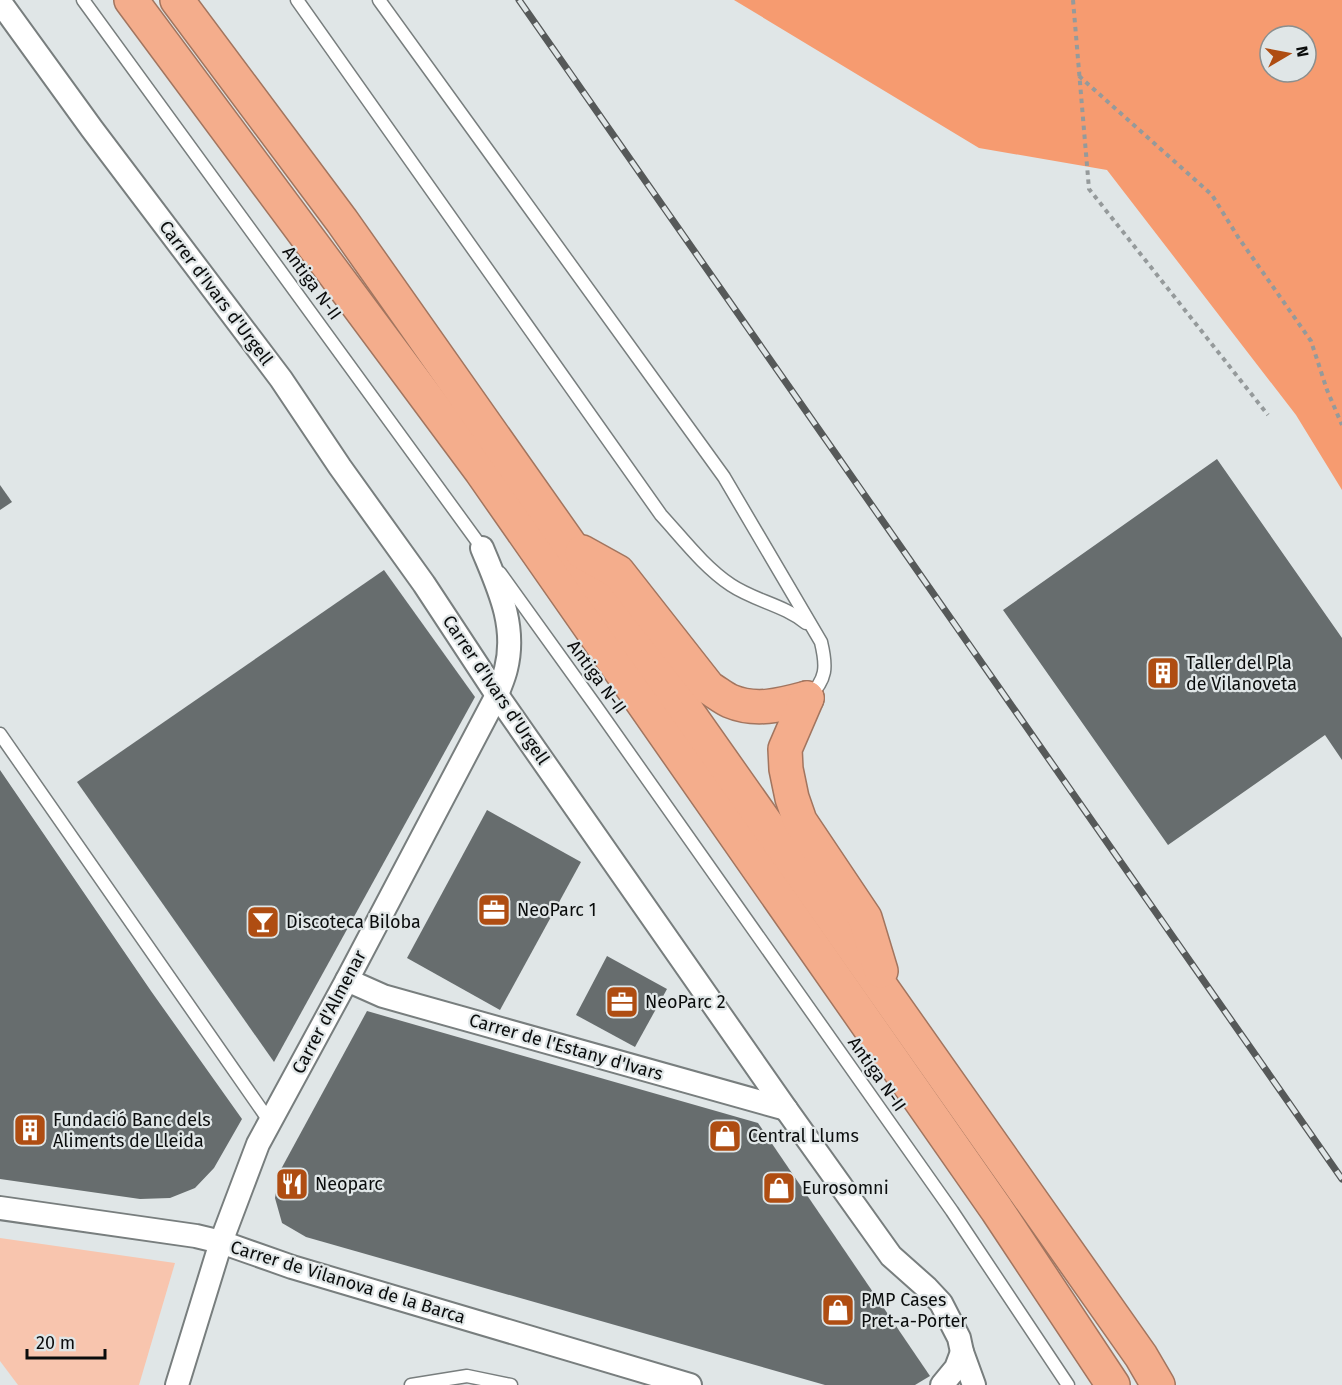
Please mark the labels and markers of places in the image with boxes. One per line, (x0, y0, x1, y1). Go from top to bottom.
place label: Taller del Pla de Vilanoveta (1186, 652, 1297, 695)
building icon: Taller del Pla de Vilanoveta (1145, 655, 1181, 691)
office icon: NeoParc 1 (476, 892, 512, 928)
place label: NeoParc 1 (517, 899, 596, 921)
bar icon: Discoteca Biloba (245, 904, 281, 940)
place label: Discoteca Biloba (286, 911, 421, 933)
office icon: NeoParc 2 (604, 984, 640, 1020)
place label: NeoParc 2 (645, 991, 726, 1013)
place label: Fundació Banc dels Aliments de Lleida (53, 1109, 211, 1152)
building icon: Fundació Banc dels Aliments de Lleida (12, 1112, 48, 1148)
shop icon: Central Llums (707, 1118, 743, 1154)
place label: Central Llums (748, 1125, 859, 1147)
restaurant icon: Neoparc (274, 1166, 310, 1202)
shop icon: Eurosomni (761, 1170, 797, 1206)
place label: Neoparc (315, 1173, 383, 1195)
place label: Eurosomni (802, 1177, 889, 1199)
place label: PMP Cases Pret-a-Porter (861, 1289, 967, 1332)
shop icon: PMP Cases Pret-a-Porter (820, 1292, 856, 1328)

